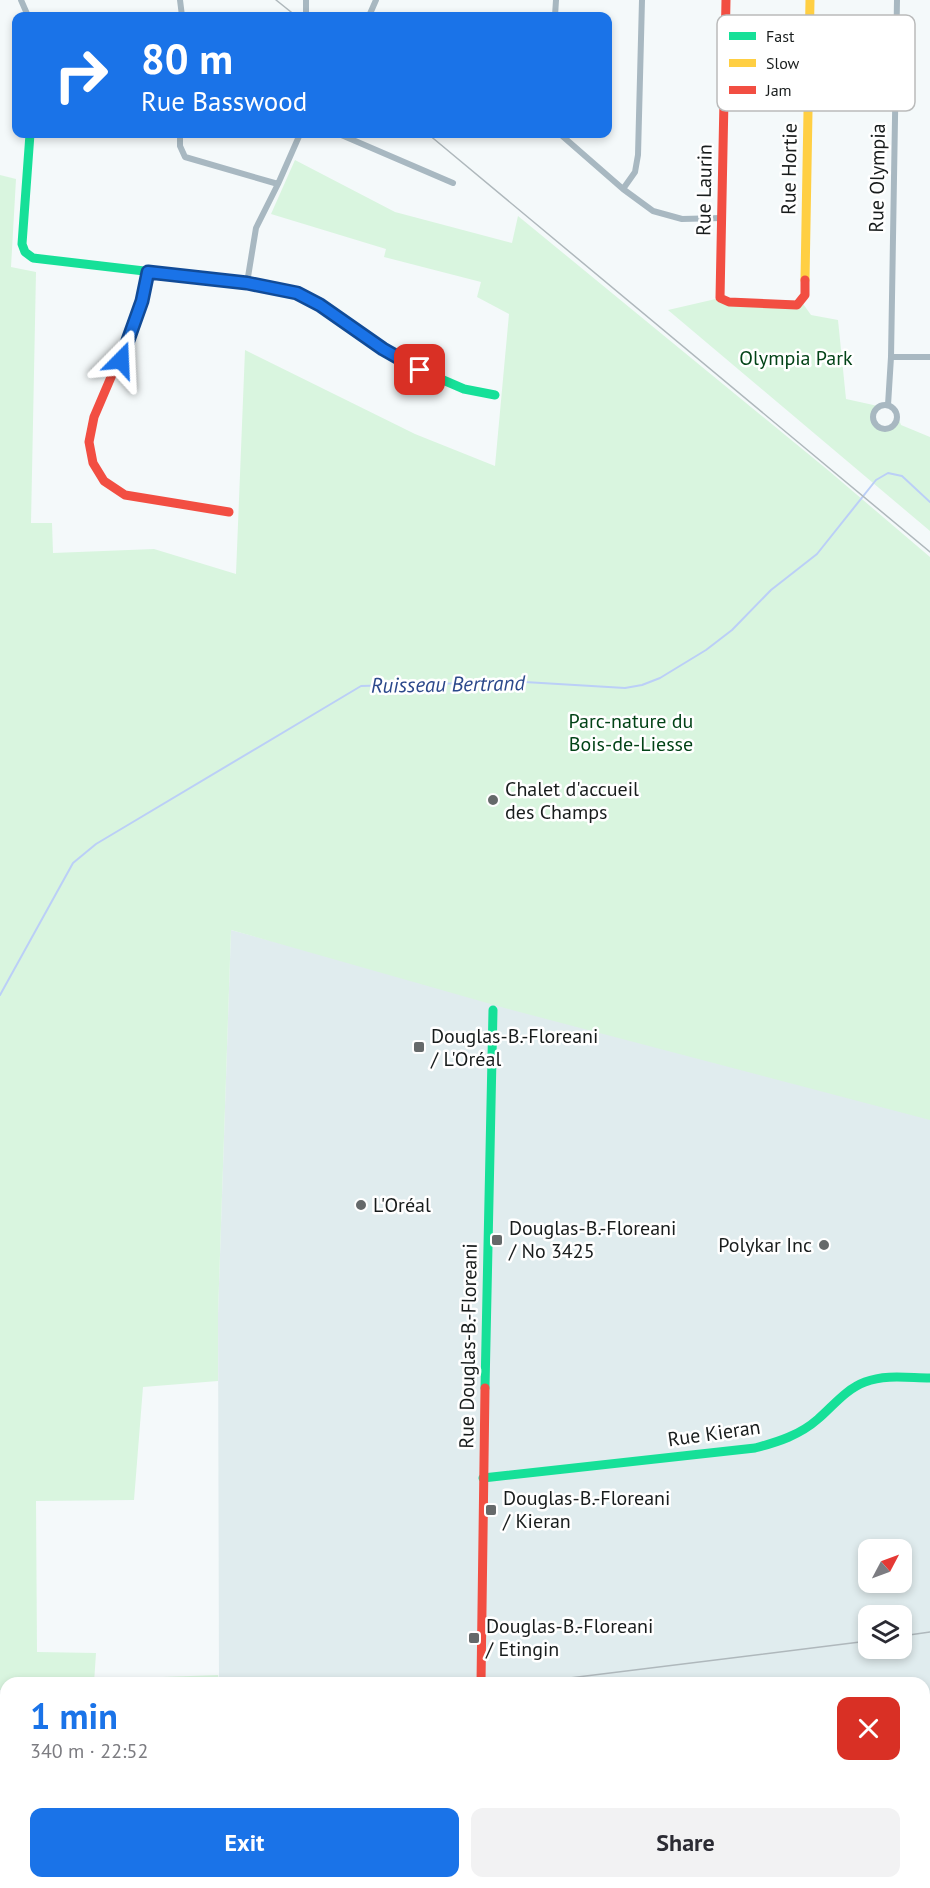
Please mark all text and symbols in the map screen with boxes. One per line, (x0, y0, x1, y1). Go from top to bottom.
legend (717, 15, 915, 111)
text: Fast (766, 26, 795, 46)
text: 80 m (141, 31, 233, 86)
icon: right (42, 36, 120, 114)
text: Slow (766, 53, 800, 73)
text: Jam (765, 80, 792, 100)
text: Rue Basswood (141, 84, 307, 118)
street label: Rue Hortie (775, 123, 803, 215)
street label: Rue Olympia (863, 123, 891, 233)
street label: Rue Laurin (690, 144, 718, 236)
position arrow (89, 328, 153, 392)
pin (394, 344, 445, 395)
park label: Olympia Park (739, 345, 853, 371)
icon: arrive (403, 353, 436, 386)
water label: Ruisseau Bertrand (371, 669, 527, 699)
park label: Parc-nature du Bois-de-Liesse (569, 708, 693, 757)
place label: Chalet d'accueil des Champs (505, 776, 639, 825)
marker: Chalet d'accueil des Champs (486, 793, 500, 807)
place label: Douglas-B.-Floreani / L'Oréal (430, 1023, 598, 1072)
marker: Douglas-B.-Floreani / L'Oréal (412, 1040, 426, 1054)
place label: L'Oréal (373, 1192, 431, 1218)
marker: L'Oréal (354, 1198, 368, 1212)
place label: Douglas-B.-Floreani / No 3425 (508, 1215, 676, 1264)
place label: Polykar Inc (718, 1232, 812, 1258)
marker: Douglas-B.-Floreani / No 3425 (490, 1233, 504, 1247)
marker: Polykar Inc (817, 1238, 831, 1252)
street label: Rue Douglas-B.-Floreani (453, 1243, 483, 1449)
street label: Rue Kieran (666, 1414, 762, 1452)
place label: Douglas-B.-Floreani / Kieran (502, 1485, 670, 1534)
marker: Douglas-B.-Floreani / Kieran (484, 1503, 498, 1517)
north arrow (858, 1539, 912, 1593)
map controls (858, 1539, 912, 1659)
button: layers (858, 1605, 912, 1659)
place label: Douglas-B.-Floreani / Etingin (485, 1613, 653, 1662)
marker: Douglas-B.-Floreani / Etingin (467, 1631, 481, 1645)
text: 1 min (30, 1692, 118, 1739)
button: close (837, 1697, 900, 1760)
text: 340 m · 22:52 (30, 1738, 148, 1764)
button: Exit (30, 1808, 459, 1877)
button: Share (471, 1808, 900, 1877)

